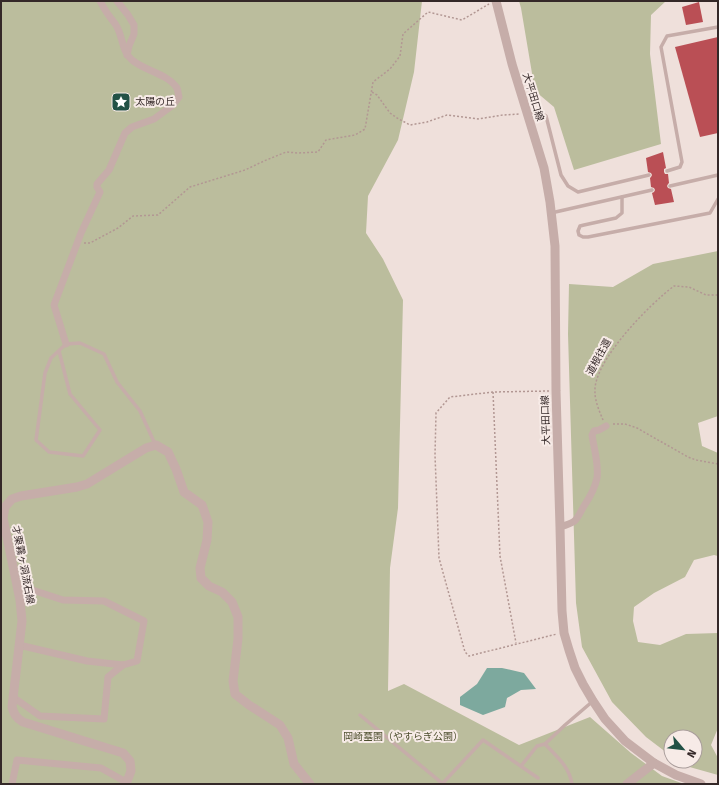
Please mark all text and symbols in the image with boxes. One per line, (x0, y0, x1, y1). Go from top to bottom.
street label: 大平田口線 (520, 71, 546, 123)
place icon: 太陽の丘 (110, 91, 132, 113)
place label: 太陽の丘 (135, 96, 175, 108)
street label: 道根往還 (584, 337, 614, 377)
street label: 大平田口線 (539, 395, 553, 445)
street label: 才栗霧ヶ洞流石線 (9, 525, 37, 605)
north arrow (663, 729, 703, 769)
park label: 岡崎墓園（やすらぎ公園） (343, 731, 463, 743)
text: N (684, 747, 699, 760)

